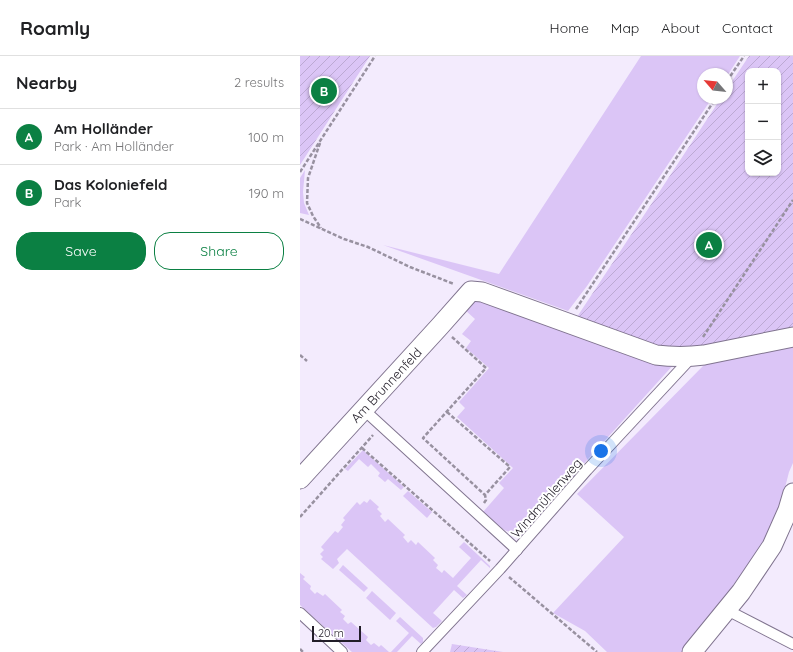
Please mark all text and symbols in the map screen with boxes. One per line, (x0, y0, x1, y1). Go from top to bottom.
text: Roamly (20, 16, 90, 40)
text: Home (550, 19, 589, 37)
text: Map (611, 19, 639, 37)
text: About (661, 19, 700, 37)
text: Contact (722, 19, 773, 37)
north arrow (697, 68, 733, 104)
map controls (745, 68, 781, 176)
button: + (745, 68, 781, 104)
text: Nearby (16, 72, 77, 93)
text: 2 results (234, 74, 284, 90)
pin: B (311, 76, 337, 106)
button: − (745, 104, 781, 140)
text: Am Holländer (54, 119, 153, 138)
text: A (25, 129, 33, 145)
text: 100 m (248, 129, 284, 145)
text: Park · Am Holländer (54, 138, 174, 154)
button: layers (745, 140, 781, 176)
text: Das Koloniefeld (54, 175, 167, 194)
text: B (25, 185, 33, 201)
text: 190 m (249, 185, 284, 201)
text: Park (54, 194, 82, 210)
pin: A (696, 230, 722, 260)
button: Save (16, 232, 146, 270)
button: Share (154, 232, 284, 270)
street label: Am Brunnenfeld (347, 344, 425, 426)
your location (591, 441, 611, 461)
street label: Windmühlenweg (507, 455, 585, 541)
scale bar (312, 624, 361, 643)
text: 20 m (318, 626, 344, 640)

